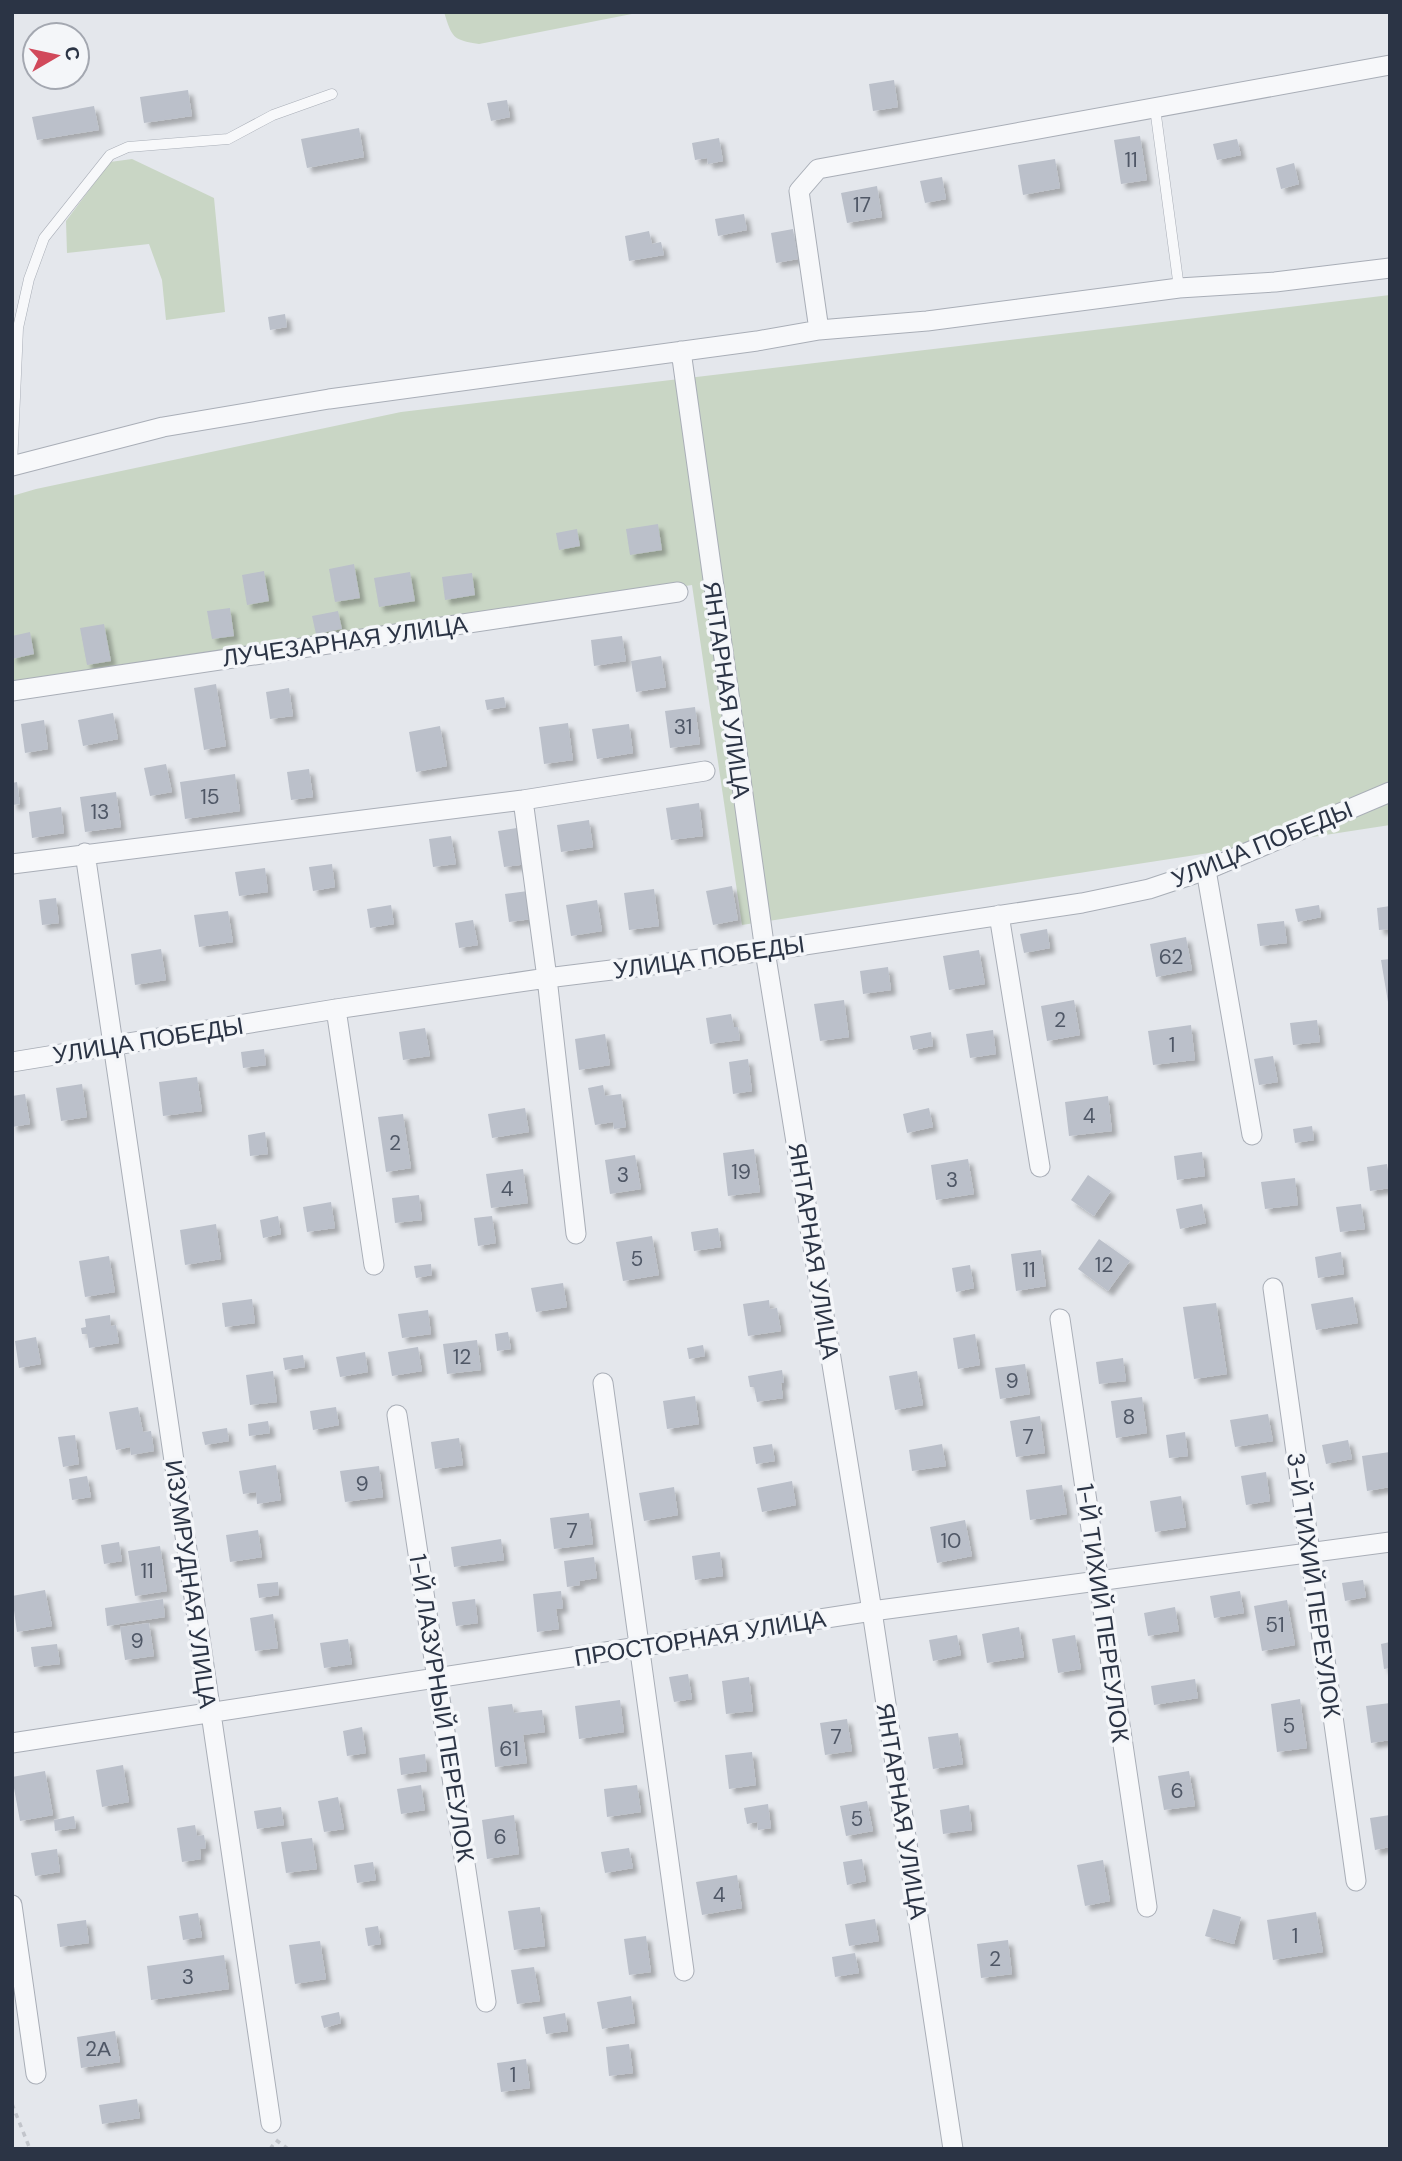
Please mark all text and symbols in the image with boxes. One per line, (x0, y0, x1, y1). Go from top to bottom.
north arrow (21, 21, 91, 91)
text: С (59, 45, 86, 62)
house number: 11 (1124, 146, 1138, 174)
house number: 17 (853, 191, 871, 219)
street label: ЯНТАРНАЯ УЛИЦА (696, 580, 758, 800)
street label: ЛУЧЕЗАРНАЯ УЛИЦА (220, 608, 470, 674)
house number: 31 (674, 713, 692, 741)
house number: 15 (200, 783, 220, 811)
street label: УЛИЦА ПОБЕДЫ (1167, 794, 1357, 894)
house number: 13 (91, 798, 109, 826)
street label: УЛИЦА ПОБЕДЫ (611, 928, 807, 986)
house number: 62 (1159, 943, 1183, 971)
house number: 2 (1054, 1006, 1066, 1034)
street label: УЛИЦА ПОБЕДЫ (50, 1010, 246, 1070)
house number: 1 (1169, 1031, 1175, 1059)
house number: 4 (1083, 1102, 1096, 1130)
house number: 2 (389, 1129, 401, 1157)
street label: ЯНТАРНАЯ УЛИЦА (782, 1141, 846, 1361)
house number: 19 (731, 1158, 751, 1186)
house number: 3 (617, 1161, 629, 1189)
house number: 3 (946, 1166, 958, 1194)
house number: 4 (501, 1175, 514, 1203)
house number: 5 (631, 1245, 643, 1273)
house number: 12 (1095, 1251, 1113, 1279)
house number: 11 (1022, 1256, 1036, 1284)
house number: 12 (453, 1343, 471, 1371)
house number: 9 (1005, 1367, 1019, 1395)
house number: 8 (1123, 1403, 1135, 1431)
house number: 7 (1022, 1423, 1034, 1451)
street label: 3-Й ТИХИЙ ПЕРЕУЛОК (1280, 1450, 1348, 1720)
street label: ИЗУМРУДНАЯ УЛИЦА (158, 1458, 224, 1710)
house number: 9 (355, 1470, 369, 1498)
street label: 1-Й ТИХИЙ ПЕРЕУЛОК (1069, 1482, 1137, 1744)
house number: 7 (566, 1517, 578, 1545)
house number: 10 (941, 1527, 961, 1555)
street label: 1-Й ЛАЗУРНЫЙ ПЕРЕУЛОК (402, 1552, 482, 1864)
house number: 11 (140, 1557, 154, 1585)
street label: ПРОСТОРНАЯ УЛИЦА (572, 1603, 828, 1673)
house number: 51 (1265, 1611, 1285, 1639)
house number: 9 (130, 1627, 144, 1655)
street label: ЯНТАРНАЯ УЛИЦА (870, 1701, 934, 1921)
house number: 5 (1283, 1712, 1295, 1740)
house number: 7 (830, 1723, 842, 1751)
house number: 61 (499, 1735, 519, 1763)
house number: 6 (1170, 1777, 1184, 1805)
house number: 5 (851, 1805, 863, 1833)
house number: 6 (493, 1823, 507, 1851)
house number: 4 (713, 1881, 726, 1909)
house number: 1 (1292, 1922, 1298, 1950)
house number: 2 (989, 1945, 1001, 1973)
house number: 3 (182, 1963, 194, 1991)
house number: 2А (85, 2035, 111, 2063)
house number: 1 (510, 2061, 516, 2089)

